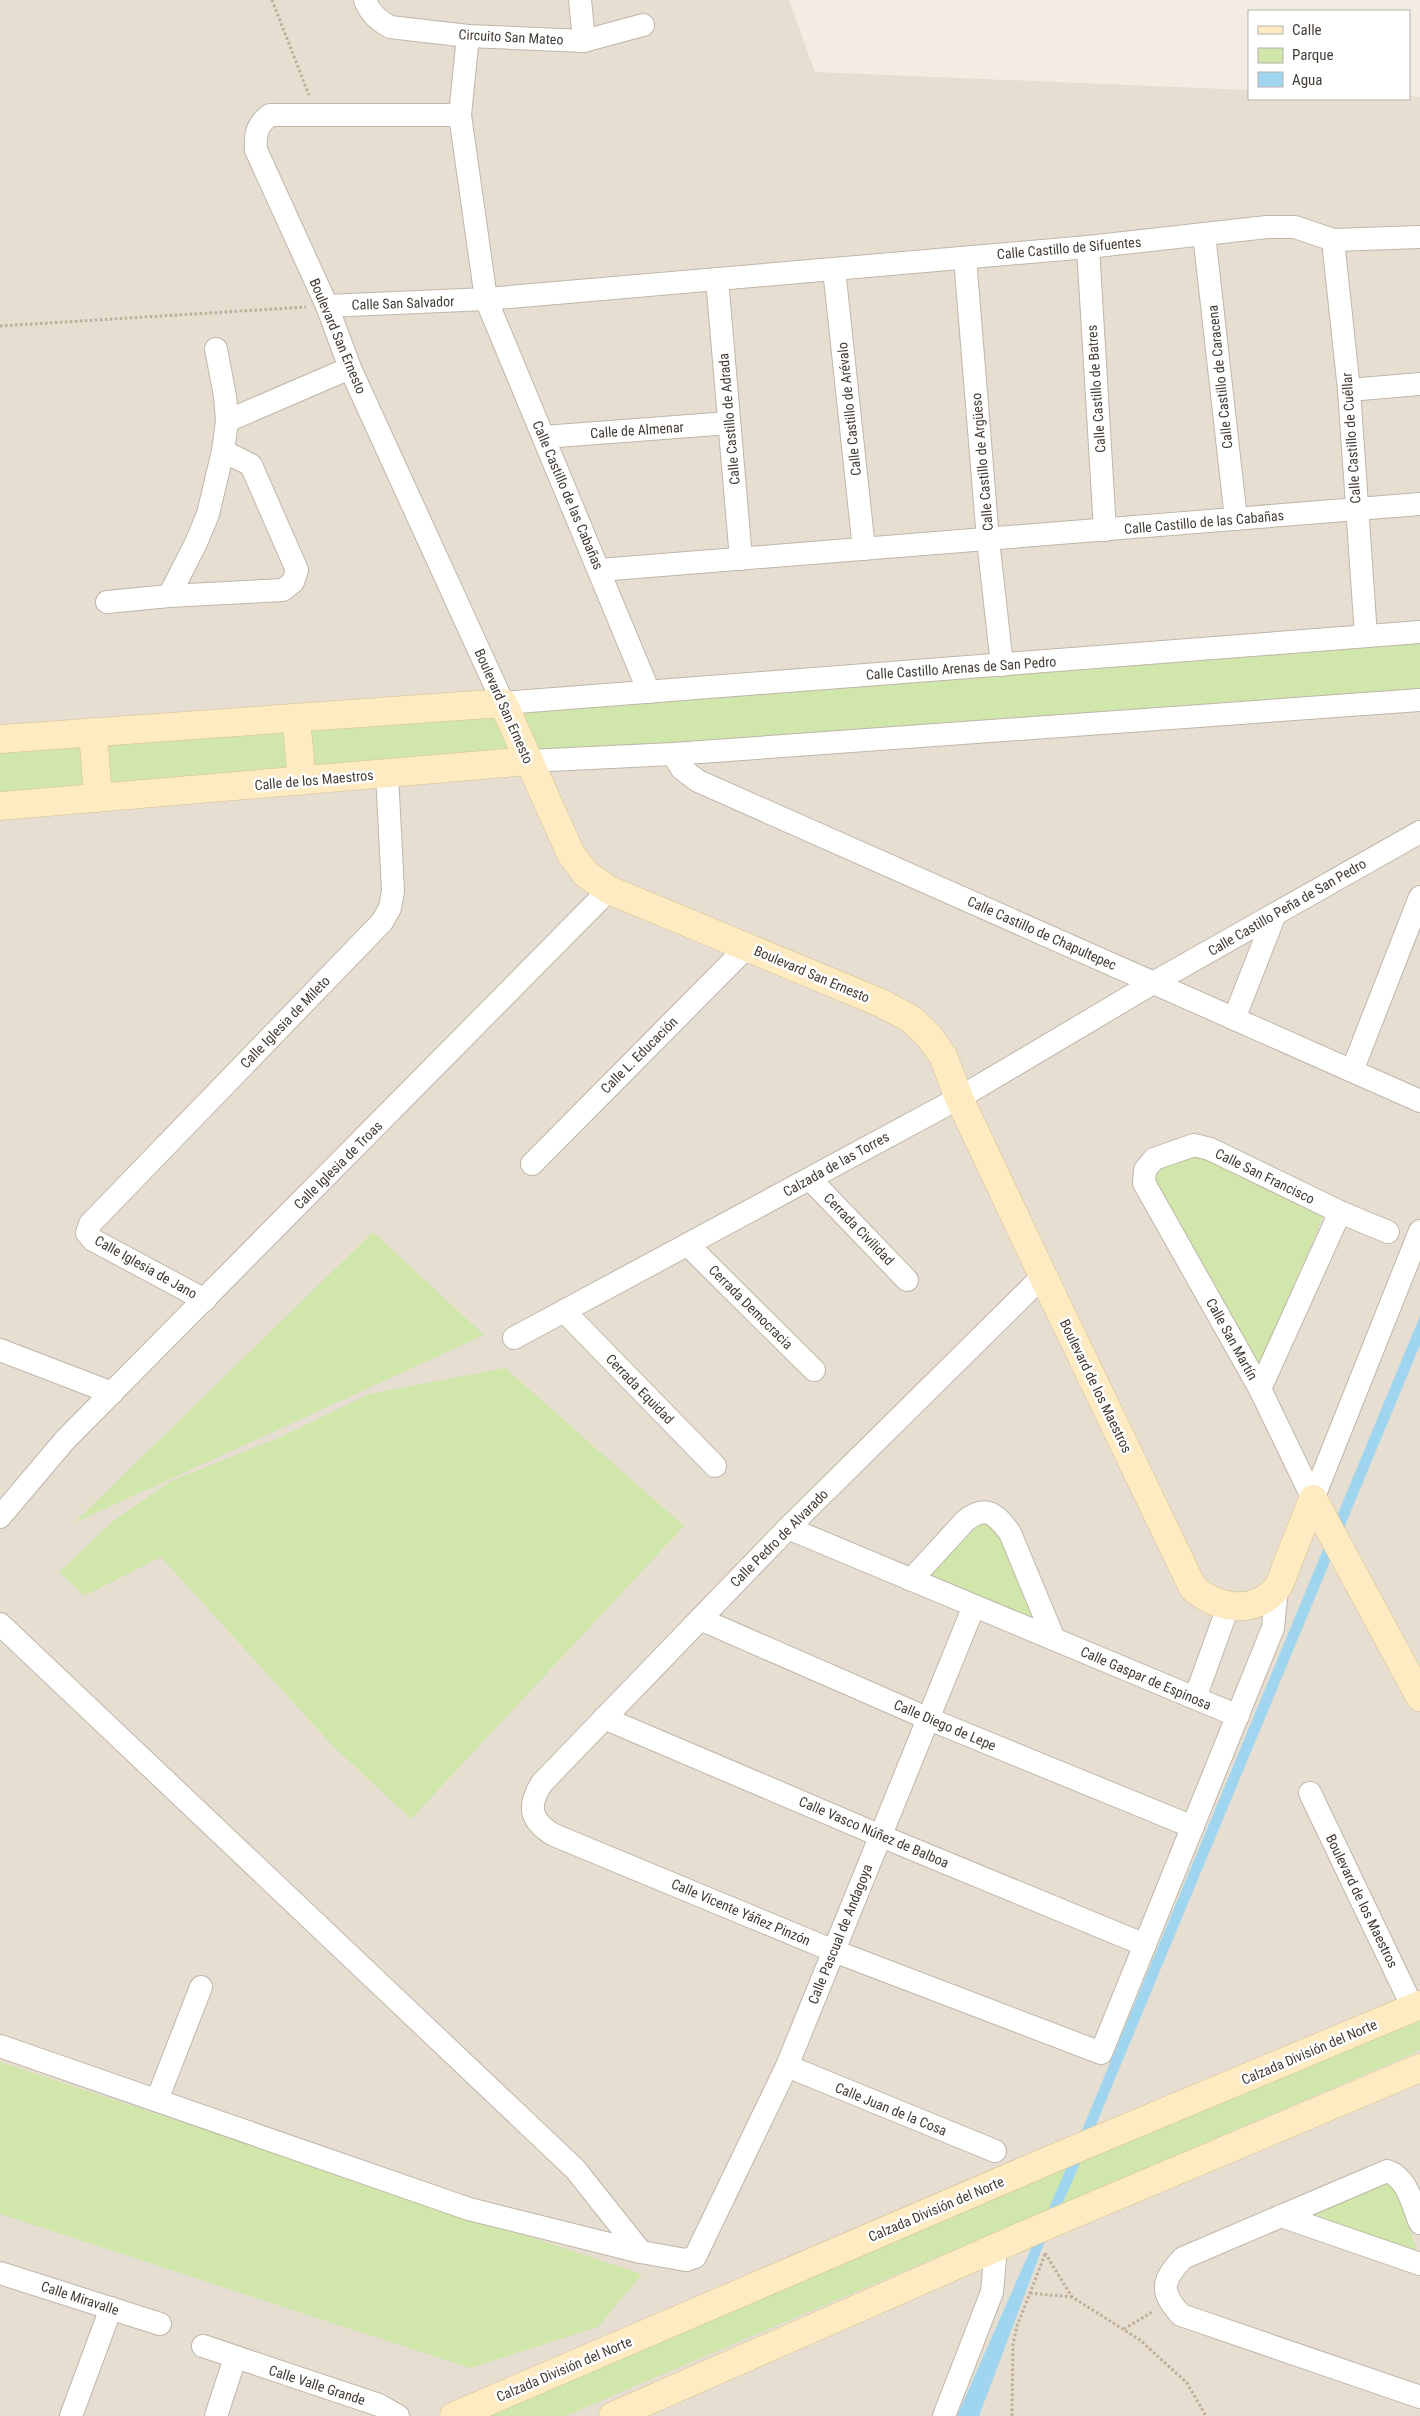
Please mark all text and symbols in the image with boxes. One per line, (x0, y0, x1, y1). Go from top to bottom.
legend (1248, 10, 1410, 100)
text: Calle (1292, 21, 1322, 39)
street label: Circuito San Mateo (458, 26, 564, 48)
text: Parque (1292, 46, 1334, 64)
text: Agua (1292, 71, 1322, 89)
street label: Calle Castillo de Sifuentes (996, 234, 1142, 262)
street label: Boulevard San Ernesto (306, 276, 370, 396)
street label: Calle San Salvador (351, 293, 455, 313)
street label: Calle Castillo de Caracena (1204, 304, 1236, 450)
street label: Calle Castillo de Batres (1084, 325, 1108, 453)
street label: Calle Castillo de Arévalo (834, 341, 864, 477)
street label: Calle Castillo de Adrada (715, 353, 743, 485)
street label: Calle Castillo de Cuéllar (1338, 372, 1364, 504)
street label: Calle Castillo de Argüeso (968, 392, 996, 532)
street label: Calle Castillo de las Cabañas (529, 418, 607, 572)
street label: Calle de Almenar (590, 419, 684, 441)
street label: Calle Castillo de las Cabañas (1123, 507, 1285, 537)
street label: Boulevard San Ernesto (471, 646, 537, 766)
street label: Calle Castillo Arenas de San Pedro (865, 653, 1057, 683)
street label: Calle de los Maestros (254, 767, 374, 793)
street label: Calle Castillo Peña de San Pedro (1205, 855, 1369, 959)
street label: Calle Castillo de Chapultepec (965, 893, 1119, 973)
street label: Boulevard San Ernesto (752, 942, 872, 1006)
street label: Calle Iglesia de Mileto (237, 973, 333, 1071)
street label: Calle L. Educación (597, 1013, 681, 1097)
street label: Calle Iglesia de Troas (291, 1118, 385, 1212)
street label: Calzada de las Torres (780, 1128, 892, 1200)
street label: Calle San Francisco (1213, 1145, 1317, 1207)
street label: Cerrada Civilidad (821, 1190, 897, 1268)
street label: Calle Iglesia de Jano (92, 1232, 200, 1302)
street label: Cerrada Democracia (706, 1262, 796, 1352)
street label: Calle San Martín (1203, 1295, 1261, 1383)
street label: Boulevard de los Maestros (1057, 1317, 1135, 1455)
street label: Cerrada Equidad (603, 1351, 677, 1427)
street label: Calle Pedro de Alvarado (727, 1486, 831, 1590)
street label: Calle Gaspar de Espinosa (1078, 1643, 1214, 1713)
street label: Calle Diego de Lepe (892, 1696, 999, 1754)
street label: Calle Vasco Núñez de Balboa (797, 1793, 951, 1871)
street label: Boulevard de los Maestros (1323, 1832, 1401, 1970)
street label: Calle Pascual de Andagoya (805, 1862, 875, 2006)
street label: Calle Vicente Yáñez Pinzón (669, 1875, 813, 1949)
street label: Calzada División del Norte (1239, 2016, 1380, 2088)
street label: Calle Juan de la Cosa (833, 2079, 949, 2139)
street label: Calzada División del Norte (866, 2173, 1007, 2245)
street label: Calle Miravalle (39, 2278, 121, 2318)
street label: Calzada División del Norte (494, 2333, 635, 2405)
street label: Calle Valle Grande (267, 2362, 368, 2408)

